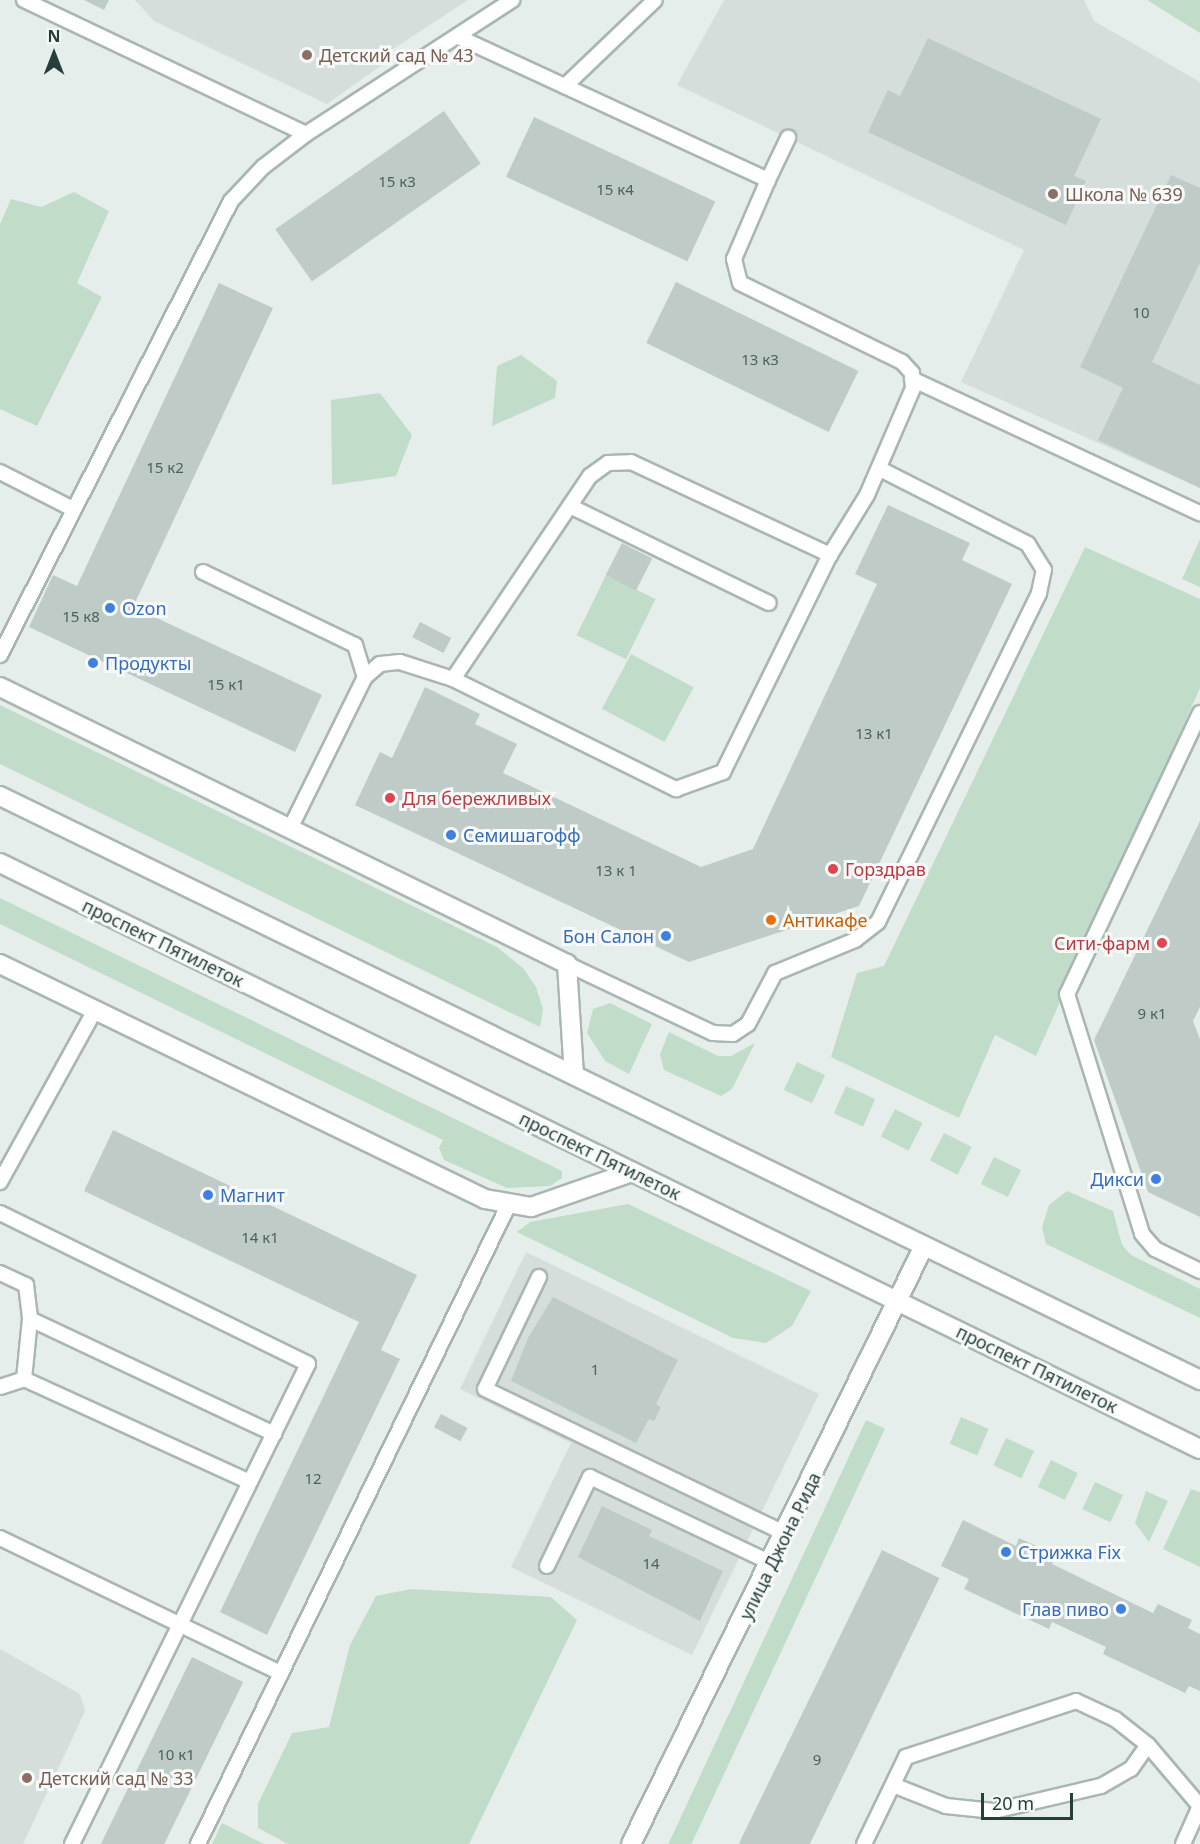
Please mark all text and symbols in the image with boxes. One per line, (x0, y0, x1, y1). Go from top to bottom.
north arrow (24, 24, 84, 84)
text: N (47, 25, 61, 47)
place label: Детский сад № 43 (319, 44, 474, 66)
marker: Детский сад № 43 (300, 48, 314, 62)
house number: 15 к3 (378, 173, 416, 191)
house number: 15 к4 (596, 181, 634, 199)
place label: Школа № 639 (1065, 183, 1183, 205)
marker: Школа № 639 (1046, 187, 1060, 201)
house number: 10 (1132, 304, 1150, 322)
house number: 13 к3 (741, 351, 779, 369)
house number: 15 к2 (146, 459, 184, 477)
place label: Ozon (122, 597, 167, 619)
marker: Ozon (103, 601, 117, 615)
house number: 15 к8 (62, 608, 100, 626)
place label: Продукты (105, 652, 191, 674)
marker: Продукты (86, 656, 100, 670)
house number: 15 к1 (207, 676, 245, 694)
house number: 13 к1 (855, 725, 893, 743)
place label: Для бережливых (402, 787, 551, 809)
marker: Для бережливых (383, 791, 397, 805)
place label: Семишагофф (463, 824, 580, 846)
marker: Семишагофф (444, 828, 458, 842)
place label: Горздрав (845, 858, 926, 880)
house number: 13 к 1 (595, 862, 637, 880)
marker: Горздрав (826, 862, 840, 876)
street label: проспект Пятилеток (79, 895, 247, 991)
place label: Антикафе (783, 909, 867, 931)
marker: Антикафе (764, 913, 778, 927)
place label: Бон Салон (563, 925, 654, 947)
marker: Бон Салон (659, 929, 673, 943)
place label: Сити-фарм (1054, 932, 1150, 954)
marker: Сити-фарм (1155, 936, 1169, 950)
house number: 9 к1 (1137, 1005, 1167, 1023)
street label: проспект Пятилеток (516, 1108, 684, 1204)
place label: Дикси (1090, 1168, 1144, 1190)
marker: Дикси (1149, 1172, 1163, 1186)
place label: Магнит (220, 1184, 285, 1206)
marker: Магнит (201, 1188, 215, 1202)
house number: 14 к1 (241, 1229, 279, 1247)
street label: проспект Пятилеток (953, 1321, 1121, 1417)
house number: 1 (591, 1361, 599, 1379)
street label: улица Джона Рида (735, 1469, 825, 1623)
house number: 12 (304, 1470, 322, 1488)
place label: Стрижка Fix (1018, 1541, 1121, 1563)
marker: Стрижка Fix (999, 1545, 1013, 1559)
house number: 14 (642, 1555, 660, 1573)
place label: Глав пиво (1022, 1598, 1109, 1620)
marker: Глав пиво (1114, 1602, 1128, 1616)
house number: 10 к1 (157, 1746, 195, 1764)
house number: 9 (813, 1751, 821, 1769)
place label: Детский сад № 33 (39, 1767, 194, 1789)
marker: Детский сад № 33 (20, 1771, 34, 1785)
scale bar (984, 1781, 1076, 1819)
text: 20 m (992, 1791, 1034, 1815)

